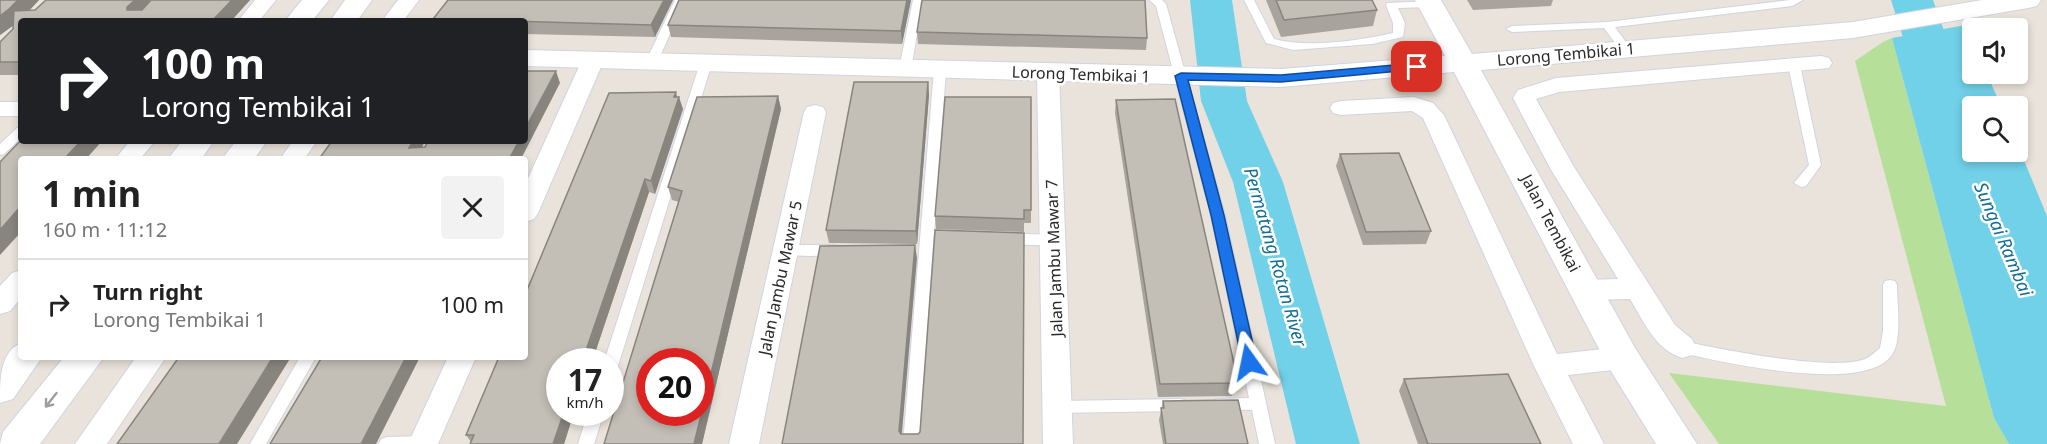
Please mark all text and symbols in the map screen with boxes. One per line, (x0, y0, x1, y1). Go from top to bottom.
map controls (1962, 18, 2028, 162)
button: sound (1962, 18, 2028, 84)
text: 100 m (141, 34, 265, 91)
street label: Lorong Tembikai 1 (1496, 37, 1636, 71)
pin (1391, 41, 1442, 92)
icon: right (42, 42, 120, 120)
icon: arrive (1400, 50, 1433, 83)
street label: Lorong Tembikai 1 (1011, 61, 1151, 87)
text: Lorong Tembikai 1 (141, 88, 375, 125)
button: search (1962, 96, 2028, 162)
water label: Permatang Rotan River (1239, 165, 1313, 350)
street label: Jalan Tembikai (1515, 168, 1586, 276)
text: 1 min (42, 169, 141, 218)
button: close (441, 176, 504, 239)
water label: Sungai Rambai (1969, 178, 2039, 300)
street label: Jalan Jambu Mawar 7 (1040, 179, 1068, 339)
street label: Jalan Jambu Mawar 5 (752, 199, 807, 359)
text: 160 m · 11:12 (42, 216, 167, 243)
text: Turn right (93, 276, 203, 306)
icon: right (42, 288, 75, 321)
text: 100 m (440, 289, 504, 319)
text: Lorong Tembikai 1 (93, 306, 266, 333)
position arrow (1217, 330, 1281, 394)
speed limit sign: 20 (636, 348, 714, 426)
text: 17 (568, 359, 602, 400)
one-way arrow (45, 392, 57, 408)
text: km/h (567, 392, 603, 412)

